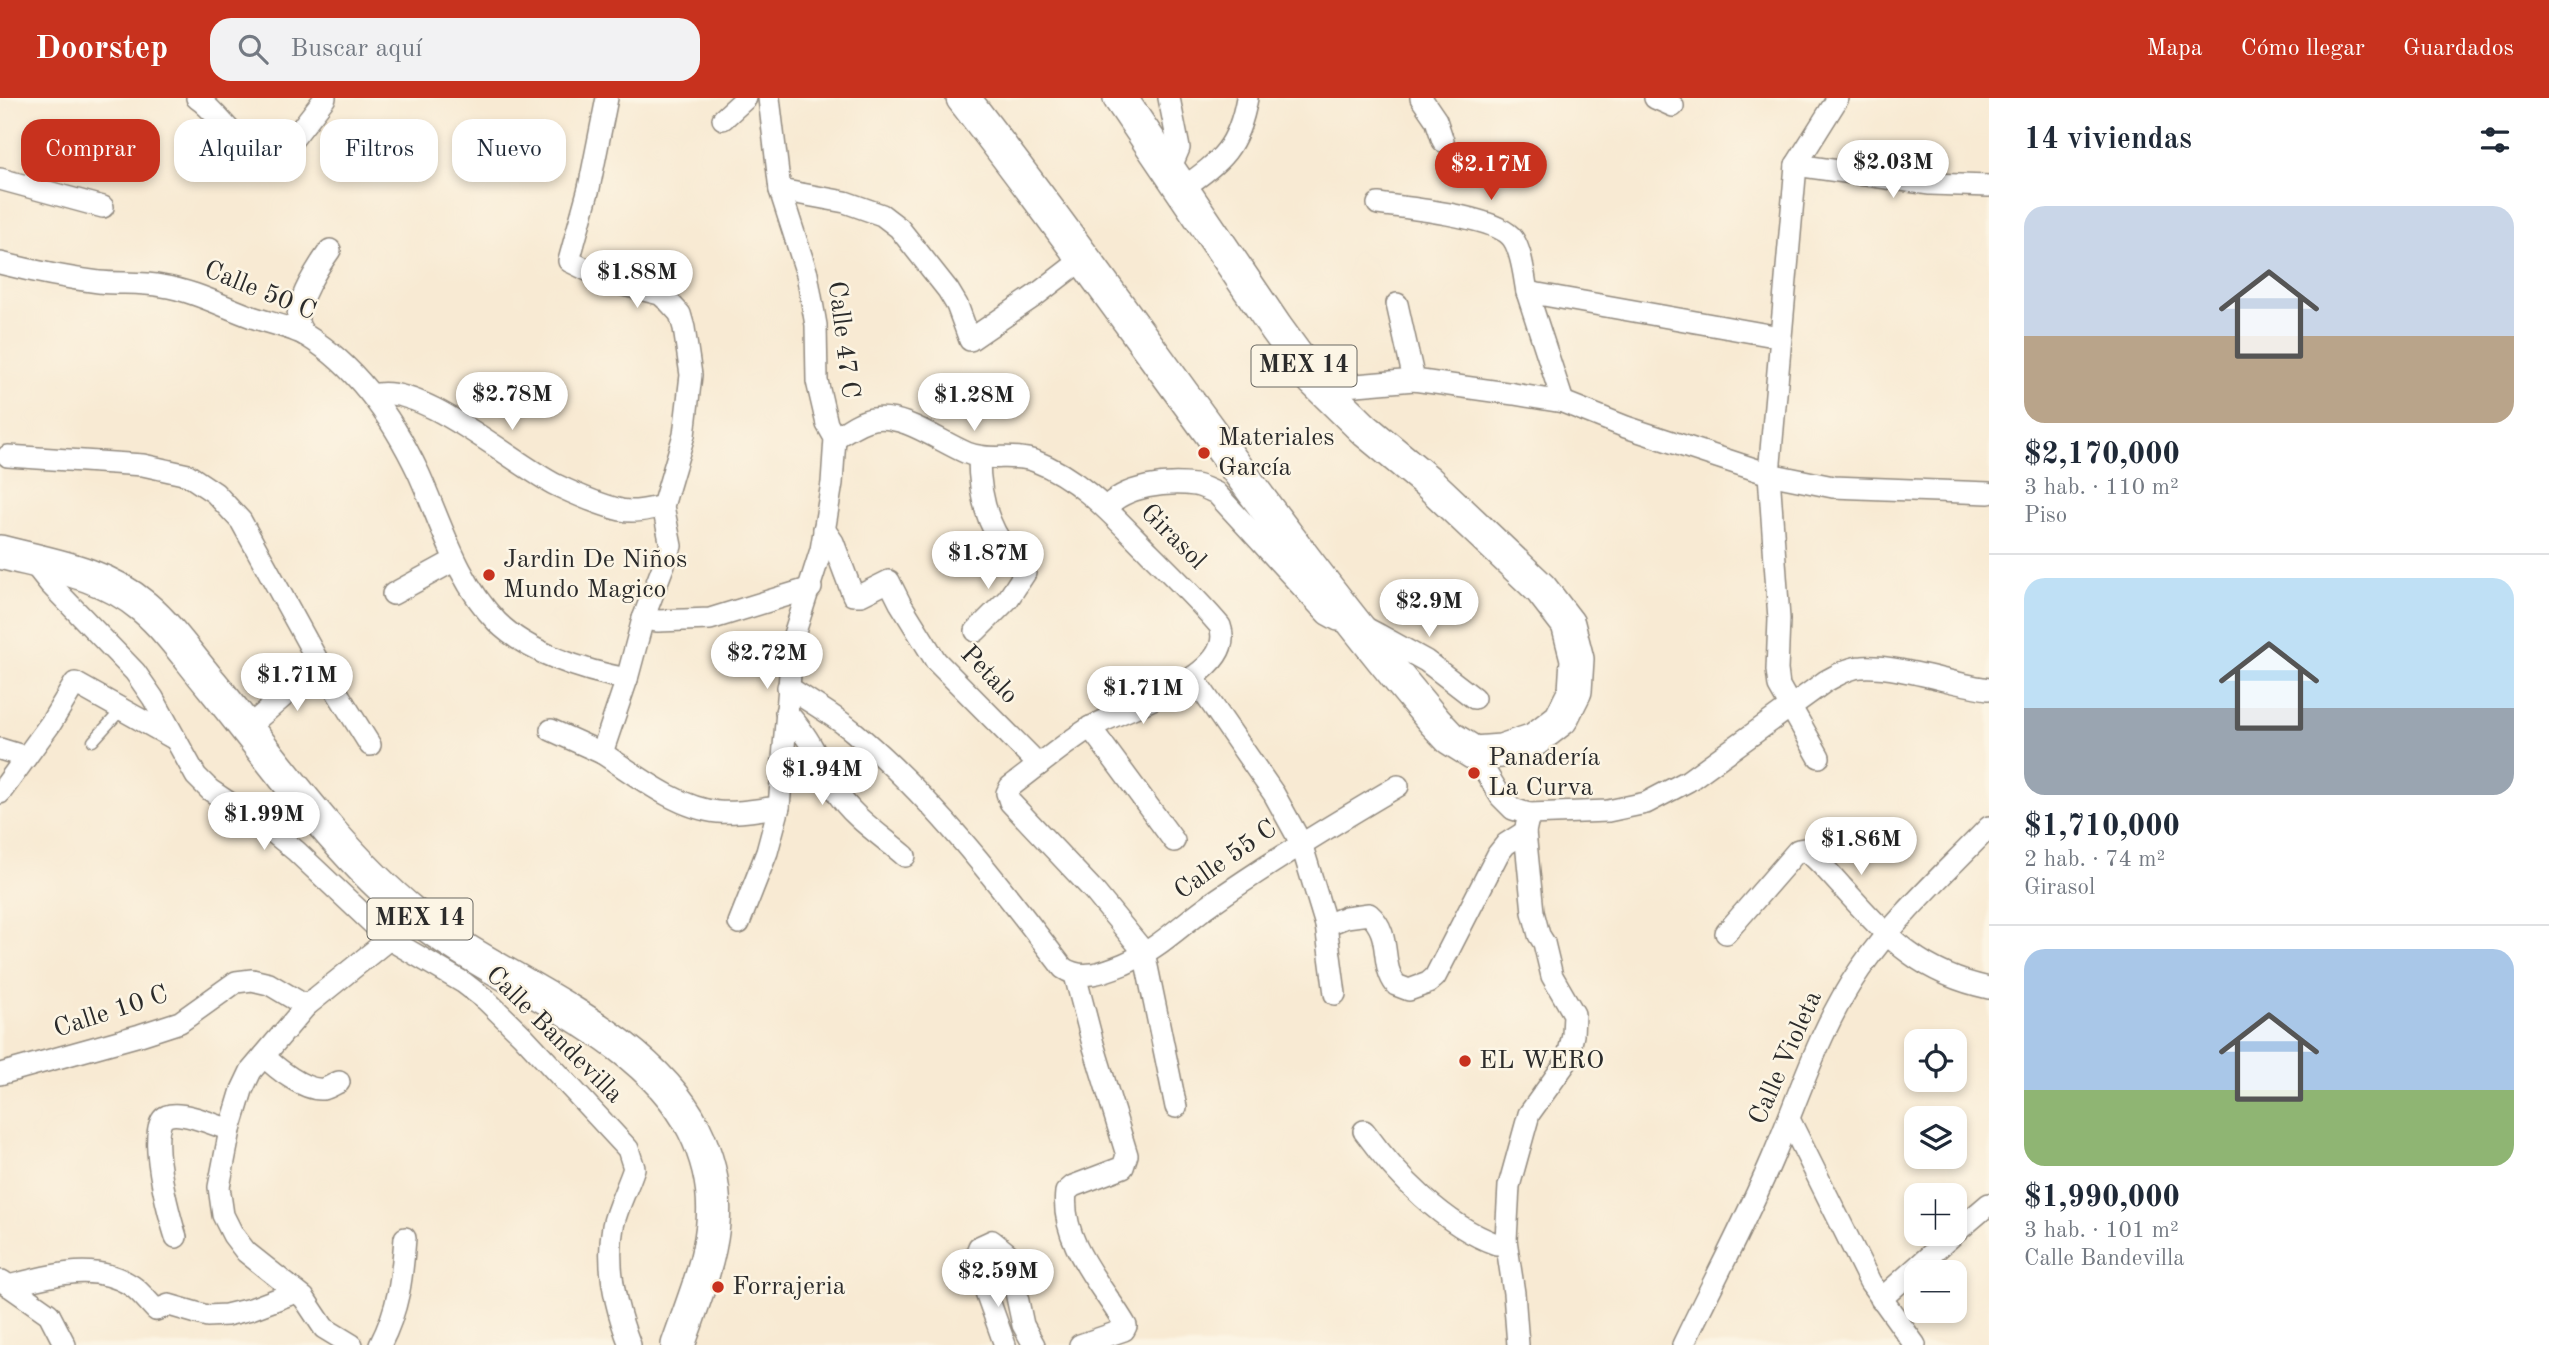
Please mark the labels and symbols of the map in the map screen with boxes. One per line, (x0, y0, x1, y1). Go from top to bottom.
pin: $2.03M (1836, 140, 1950, 200)
pin: $2.17M (1434, 142, 1548, 202)
pin: $1.88M (580, 250, 694, 310)
street label: Calle 50 C (200, 257, 320, 325)
street label: Calle 47 C (823, 280, 863, 400)
road number: MEX 14 (1252, 345, 1356, 386)
pin: $2.78M (455, 372, 569, 432)
pin: $1.28M (917, 374, 1031, 433)
place label: Materiales García (1218, 425, 1334, 481)
marker: Materiales García (1196, 445, 1212, 461)
street label: Girasol (1135, 499, 1211, 575)
pin: $1.87M (931, 532, 1045, 591)
place label: Jardin De Niños Mundo Magico (503, 547, 687, 603)
marker: Jardin De Niños Mundo Magico (481, 567, 497, 583)
pin: $2.9M (1380, 580, 1478, 639)
pin: $2.72M (710, 632, 824, 691)
street label: Petalo (955, 641, 1023, 709)
pin: $1.71M (240, 654, 354, 713)
pin: $1.71M (1086, 666, 1200, 726)
place label: Panadería La Curva (1488, 745, 1600, 801)
pin: $1.94M (765, 748, 879, 807)
marker: Panadería La Curva (1466, 765, 1482, 781)
pin: $1.99M (207, 792, 321, 852)
street label: Calle 55 C (1170, 815, 1282, 905)
pin: $1.86M (1804, 818, 1918, 877)
road number: MEX 14 (368, 898, 472, 940)
street label: Calle Bandevilla (481, 962, 627, 1108)
street label: Calle 10 C (51, 981, 171, 1043)
street label: Calle Violeta (1745, 987, 1827, 1129)
place label: EL WERO (1479, 1048, 1604, 1074)
marker: EL WERO (1457, 1053, 1473, 1069)
pin: $2.59M (941, 1250, 1055, 1309)
place label: Forrajeria (732, 1274, 846, 1300)
marker: Forrajeria (710, 1279, 726, 1295)

